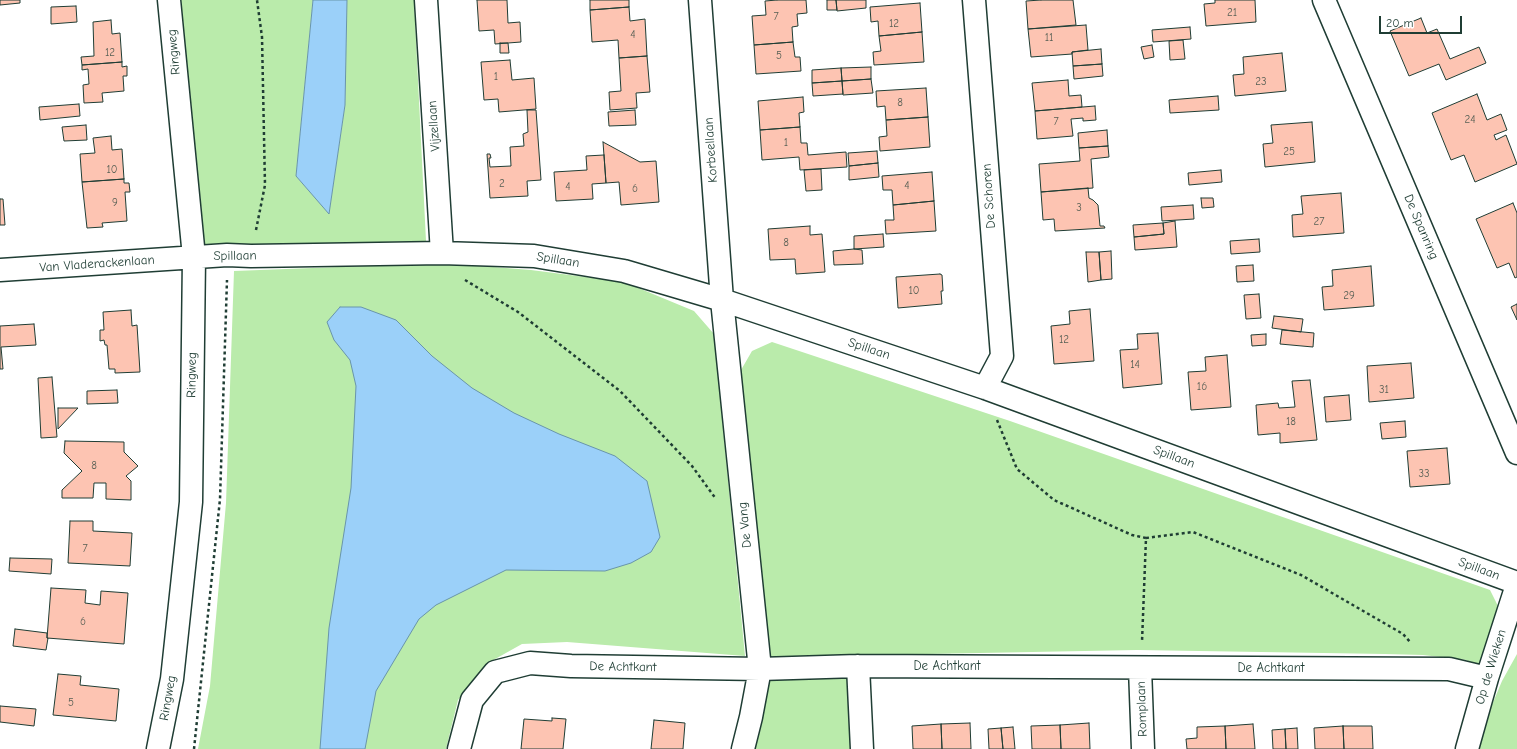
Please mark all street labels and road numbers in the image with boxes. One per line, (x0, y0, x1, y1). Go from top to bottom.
street label: Ringweg (164, 29, 184, 75)
street label: Vijzellaan (424, 100, 444, 152)
street label: Korbeellaan (701, 117, 721, 183)
street label: De Schoren (979, 163, 999, 229)
street label: De Spanring (1400, 192, 1442, 262)
street label: Spillaan (213, 248, 257, 264)
street label: Spillaan (535, 249, 581, 271)
street label: Van Vladerackenlaan (39, 252, 155, 276)
street label: Spillaan (846, 335, 892, 363)
street label: Ringweg (184, 352, 200, 398)
street label: Spillaan (1151, 442, 1197, 472)
street label: De Vang (735, 501, 755, 549)
street label: Spillaan (1456, 554, 1502, 584)
street label: Op de Wieken (1472, 628, 1510, 706)
street label: De Achtkant (913, 658, 981, 674)
street label: De Achtkant (589, 659, 657, 675)
street label: De Achtkant (1237, 660, 1305, 676)
street label: Ringweg (156, 674, 180, 722)
street label: Romplaan (1133, 681, 1151, 737)

